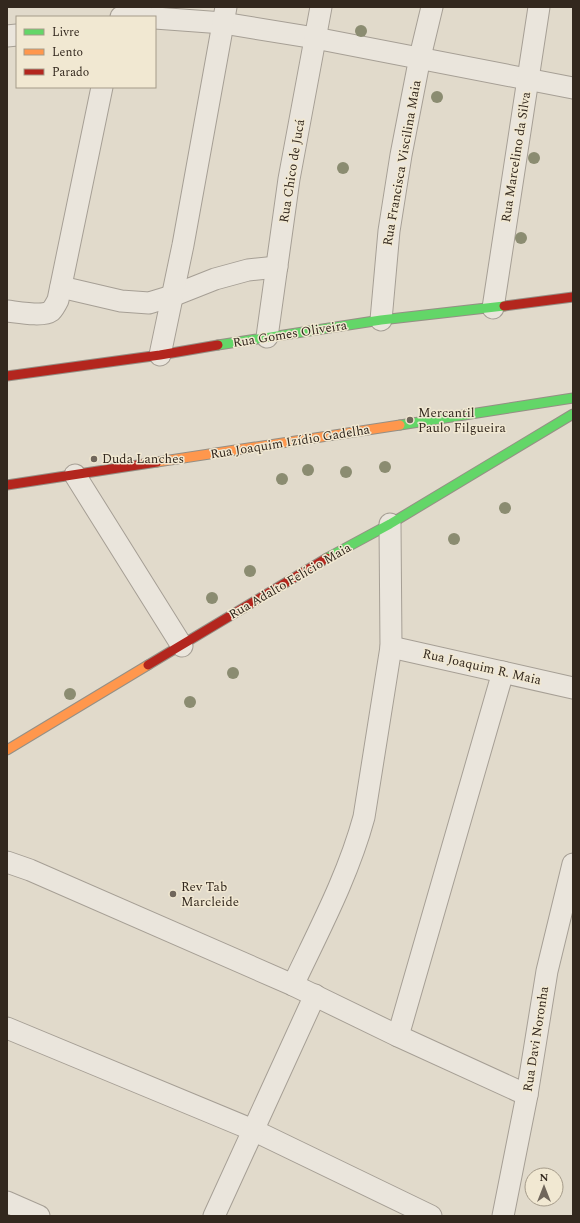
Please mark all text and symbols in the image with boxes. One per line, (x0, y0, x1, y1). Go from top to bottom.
legend (16, 16, 156, 88)
text: Livre (52, 23, 80, 42)
text: Lento (52, 43, 83, 62)
text: Parado (52, 63, 89, 82)
street label: Rua Francisca Viscilina Maia (378, 78, 427, 247)
street label: Rua Marcelino da Silva (496, 90, 536, 224)
street label: Rua Chico de Jucá (274, 117, 310, 224)
street label: Rua Gomes Oliveira (231, 315, 349, 353)
place label: Mercantil Paulo Filgueira (418, 403, 507, 438)
marker: Mercantil Paulo Filgueira (405, 415, 415, 425)
street label: Rua Joaquim Izídio Gadelha (209, 419, 372, 465)
place label: Duda Lanches (102, 449, 184, 469)
marker: Duda Lanches (89, 454, 99, 464)
street label: Rua Adalto Felício Maia (225, 537, 356, 624)
street label: Rua Joaquim R. Maia (421, 644, 544, 691)
place label: Rev Tab Marcleide (181, 877, 239, 912)
marker: Rev Tab Marcleide (168, 889, 178, 899)
street label: Rua Davi Noronha (518, 984, 554, 1093)
north arrow (524, 1167, 564, 1207)
text: N (540, 1169, 549, 1186)

